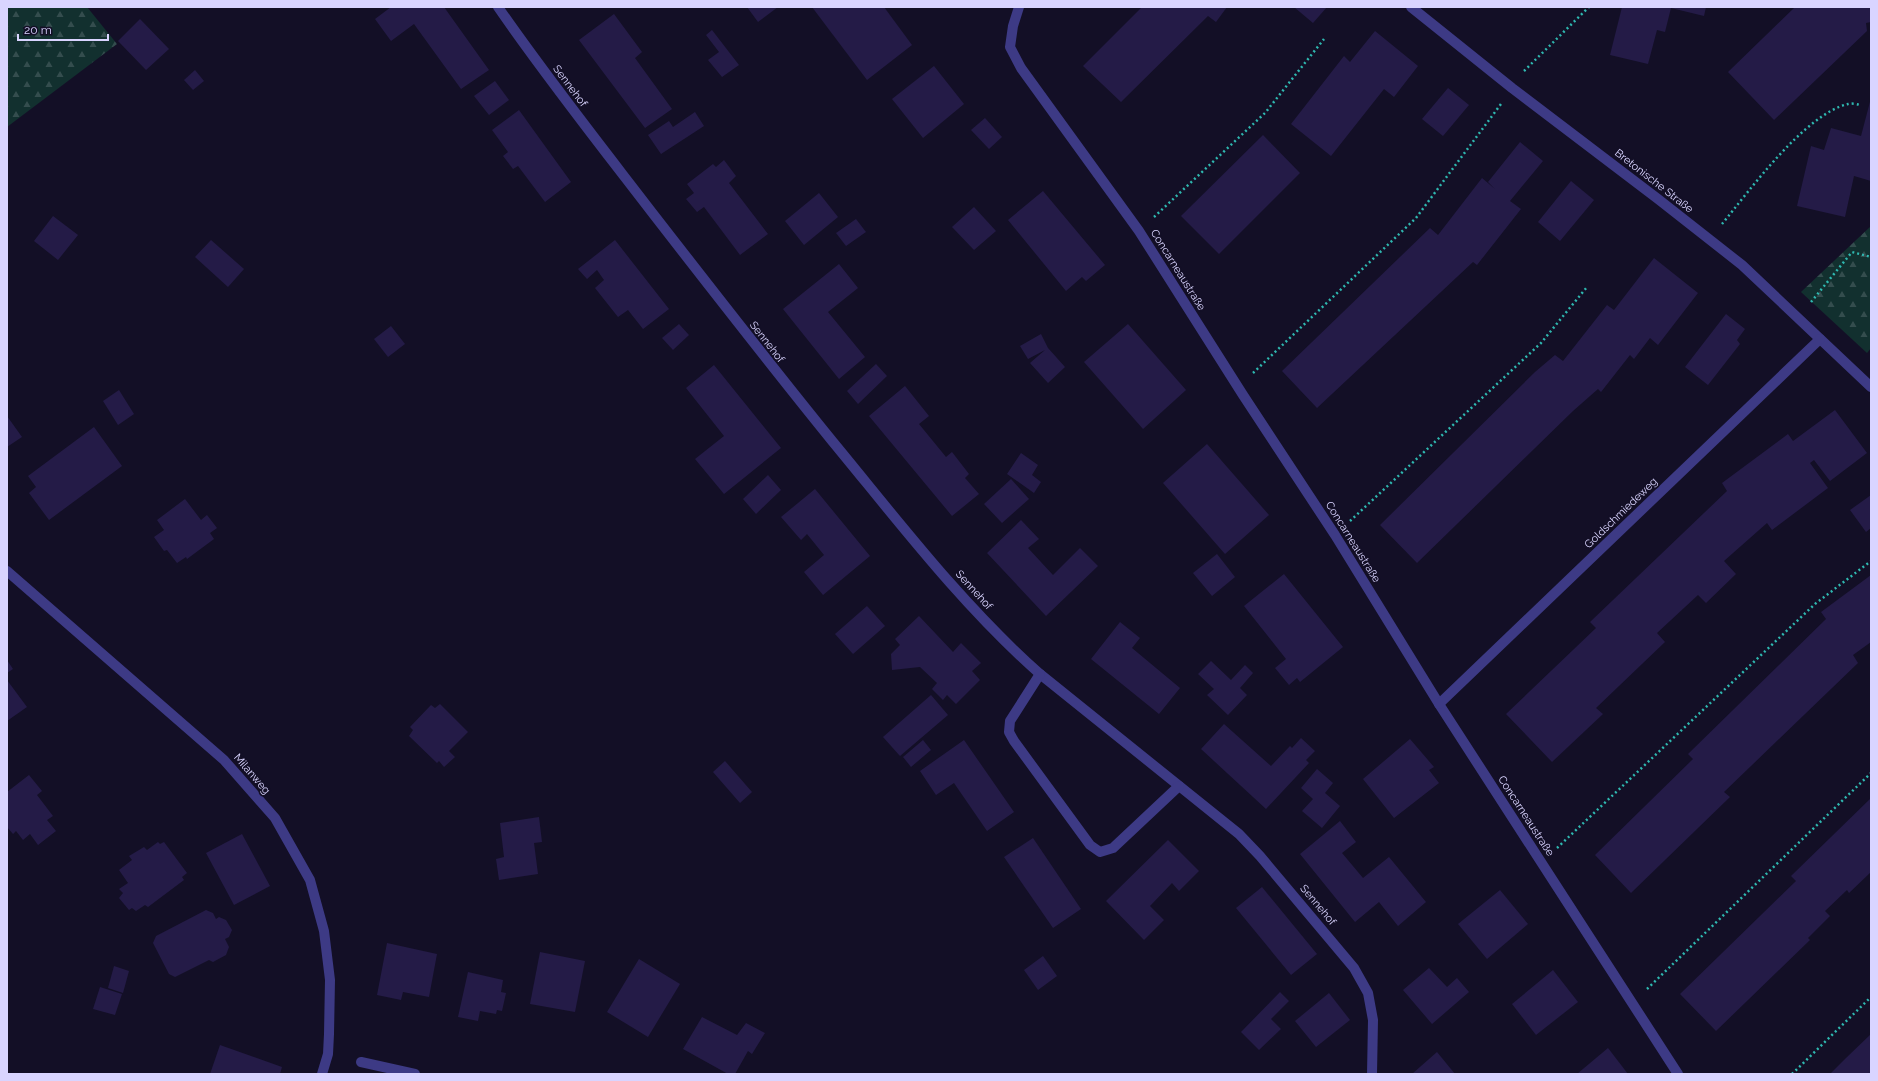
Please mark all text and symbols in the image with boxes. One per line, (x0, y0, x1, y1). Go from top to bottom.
scale bar (18, 16, 108, 42)
text: 20 m (24, 23, 52, 37)
street label: Sennehof (550, 63, 590, 110)
street label: Bretonische Straße (1612, 146, 1696, 216)
street label: Concarneaustraße (1148, 227, 1208, 313)
street label: Sennehof (747, 319, 787, 366)
street label: Goldschmiedeweg (1582, 475, 1660, 551)
street label: Concarneaustraße (1323, 499, 1383, 585)
street label: Sennehof (953, 567, 995, 613)
street label: Milanweg (231, 751, 273, 797)
street label: Concarneaustraße (1495, 773, 1557, 859)
street label: Sennehof (1297, 882, 1339, 928)

